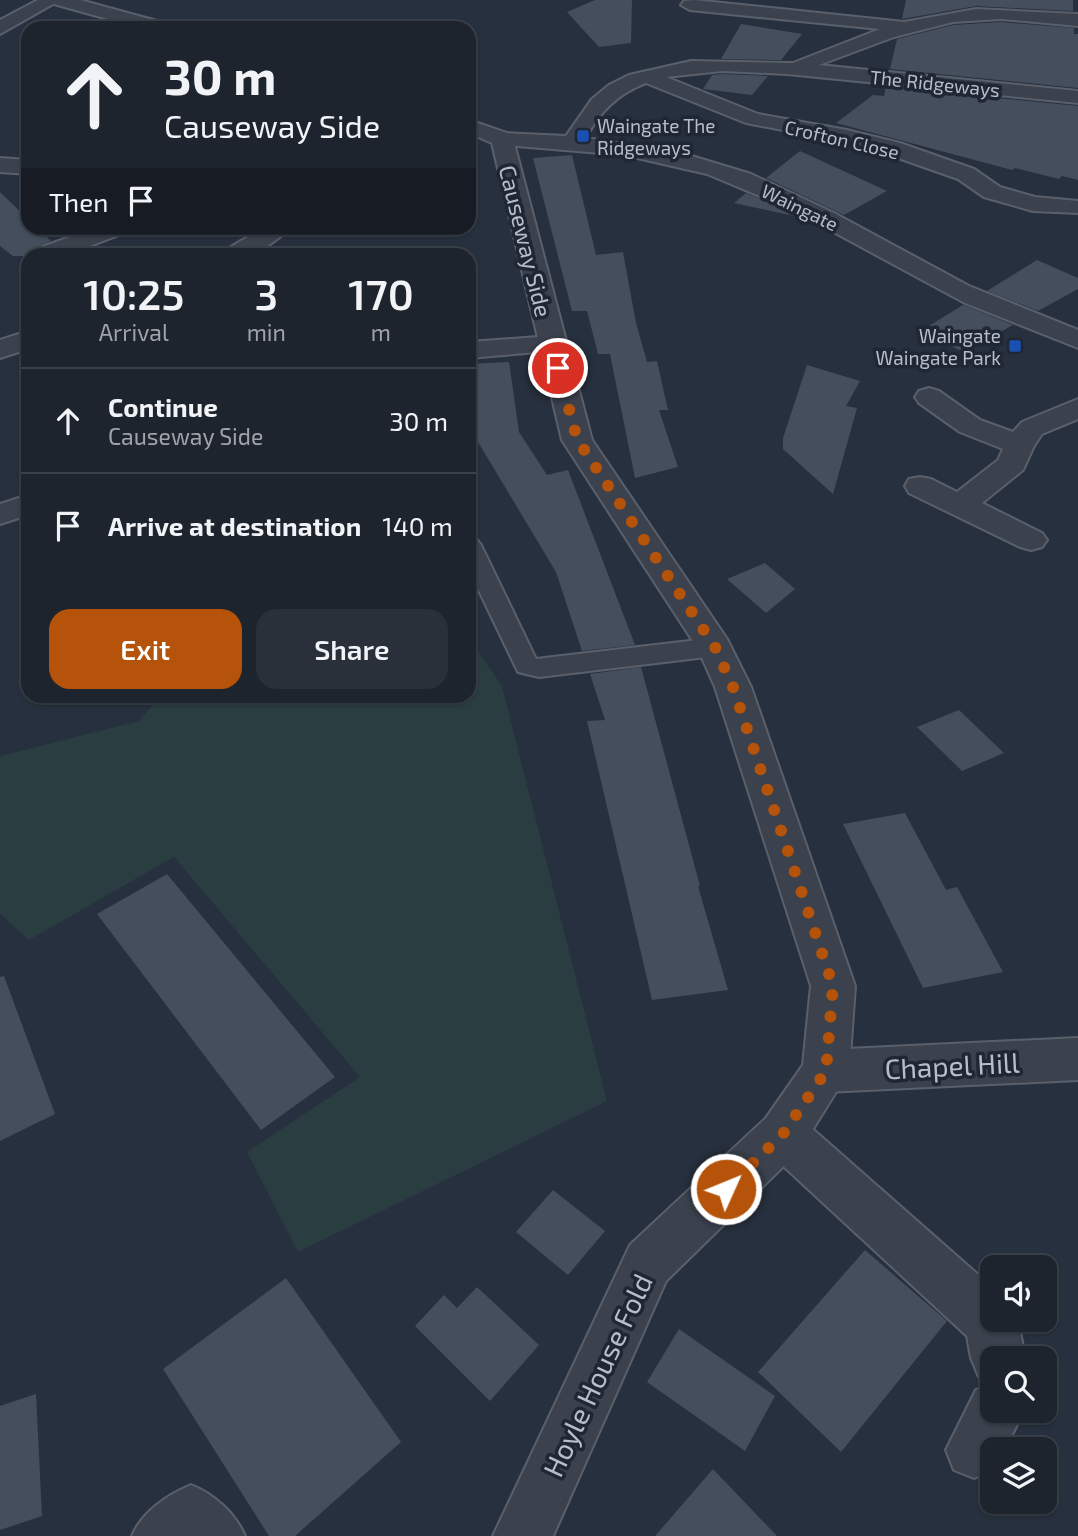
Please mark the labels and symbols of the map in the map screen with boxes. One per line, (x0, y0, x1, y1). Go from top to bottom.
street label: The Ridgeways (869, 65, 1001, 101)
place label: Waingate The Ridgeways (597, 114, 715, 159)
street label: Crofton Close (783, 115, 901, 163)
marker: Waingate The Ridgeways (575, 128, 591, 144)
street label: Causeway Side (494, 162, 558, 320)
street label: Waingate (758, 179, 842, 235)
place label: Waingate Waingate Park (876, 324, 1001, 369)
pin (528, 338, 588, 398)
marker: Waingate Waingate Park (1007, 338, 1023, 354)
street label: Chapel Hill (884, 1044, 1021, 1086)
position arrow (689, 1152, 763, 1226)
street label: Hoyle House Fold (535, 1268, 659, 1482)

